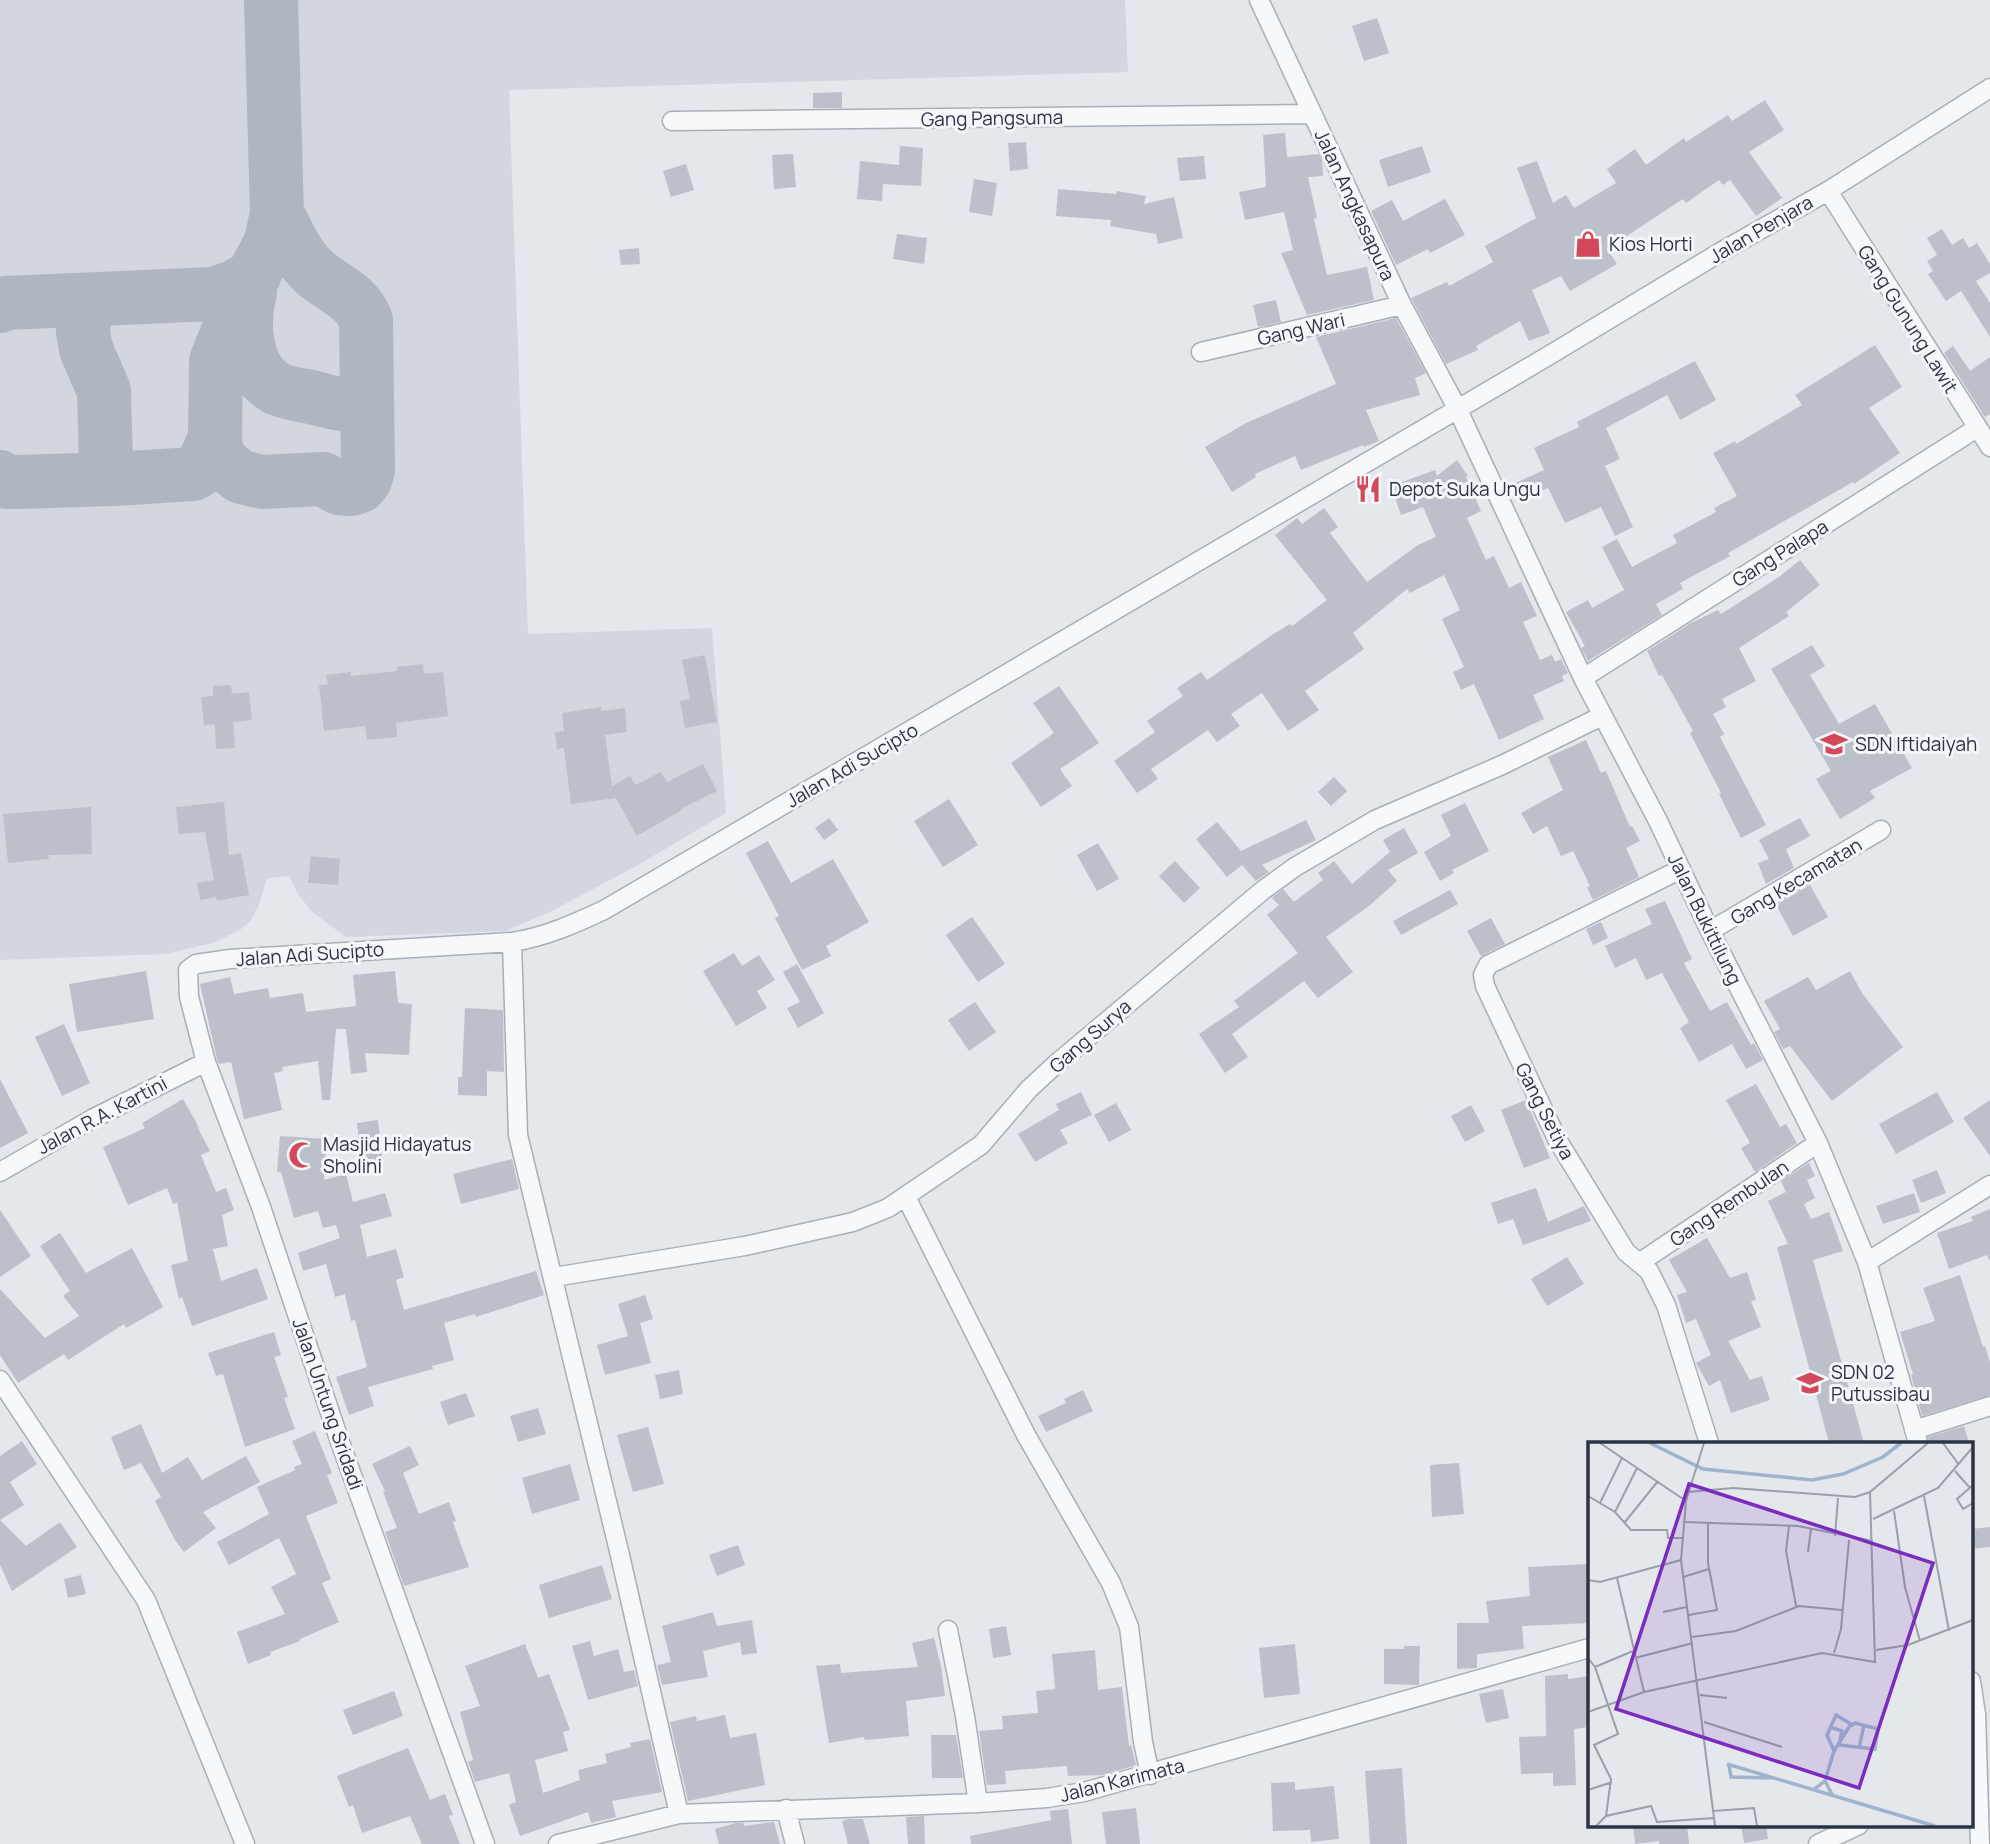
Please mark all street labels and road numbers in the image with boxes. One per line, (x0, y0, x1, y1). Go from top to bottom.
street label: Gang Pangsuma (921, 104, 1063, 132)
street label: Jalan Angkasapura (1309, 125, 1401, 285)
street label: Jalan Penjara (1705, 189, 1817, 269)
street label: Gang Gunung Lawit (1852, 240, 1964, 398)
street label: Gang Wari (1255, 306, 1347, 352)
street label: Gang Palapa (1727, 513, 1833, 593)
street label: Jalan Adi Sucipto (781, 717, 923, 813)
street label: Gang Kecamatan (1725, 831, 1867, 931)
street label: Jalan Bukittilung (1662, 849, 1748, 989)
street label: Jalan Adi Sucipto (235, 936, 385, 972)
street label: Gang Surya (1044, 993, 1136, 1079)
street label: Gang Setiya (1510, 1058, 1580, 1164)
street label: Jalan R.A. Kartini (33, 1070, 171, 1160)
street label: Gang Rembulan (1665, 1154, 1793, 1252)
street label: Jalan Untung Sridadi (286, 1315, 370, 1493)
street label: Jalan Karimata (1057, 1752, 1187, 1808)

